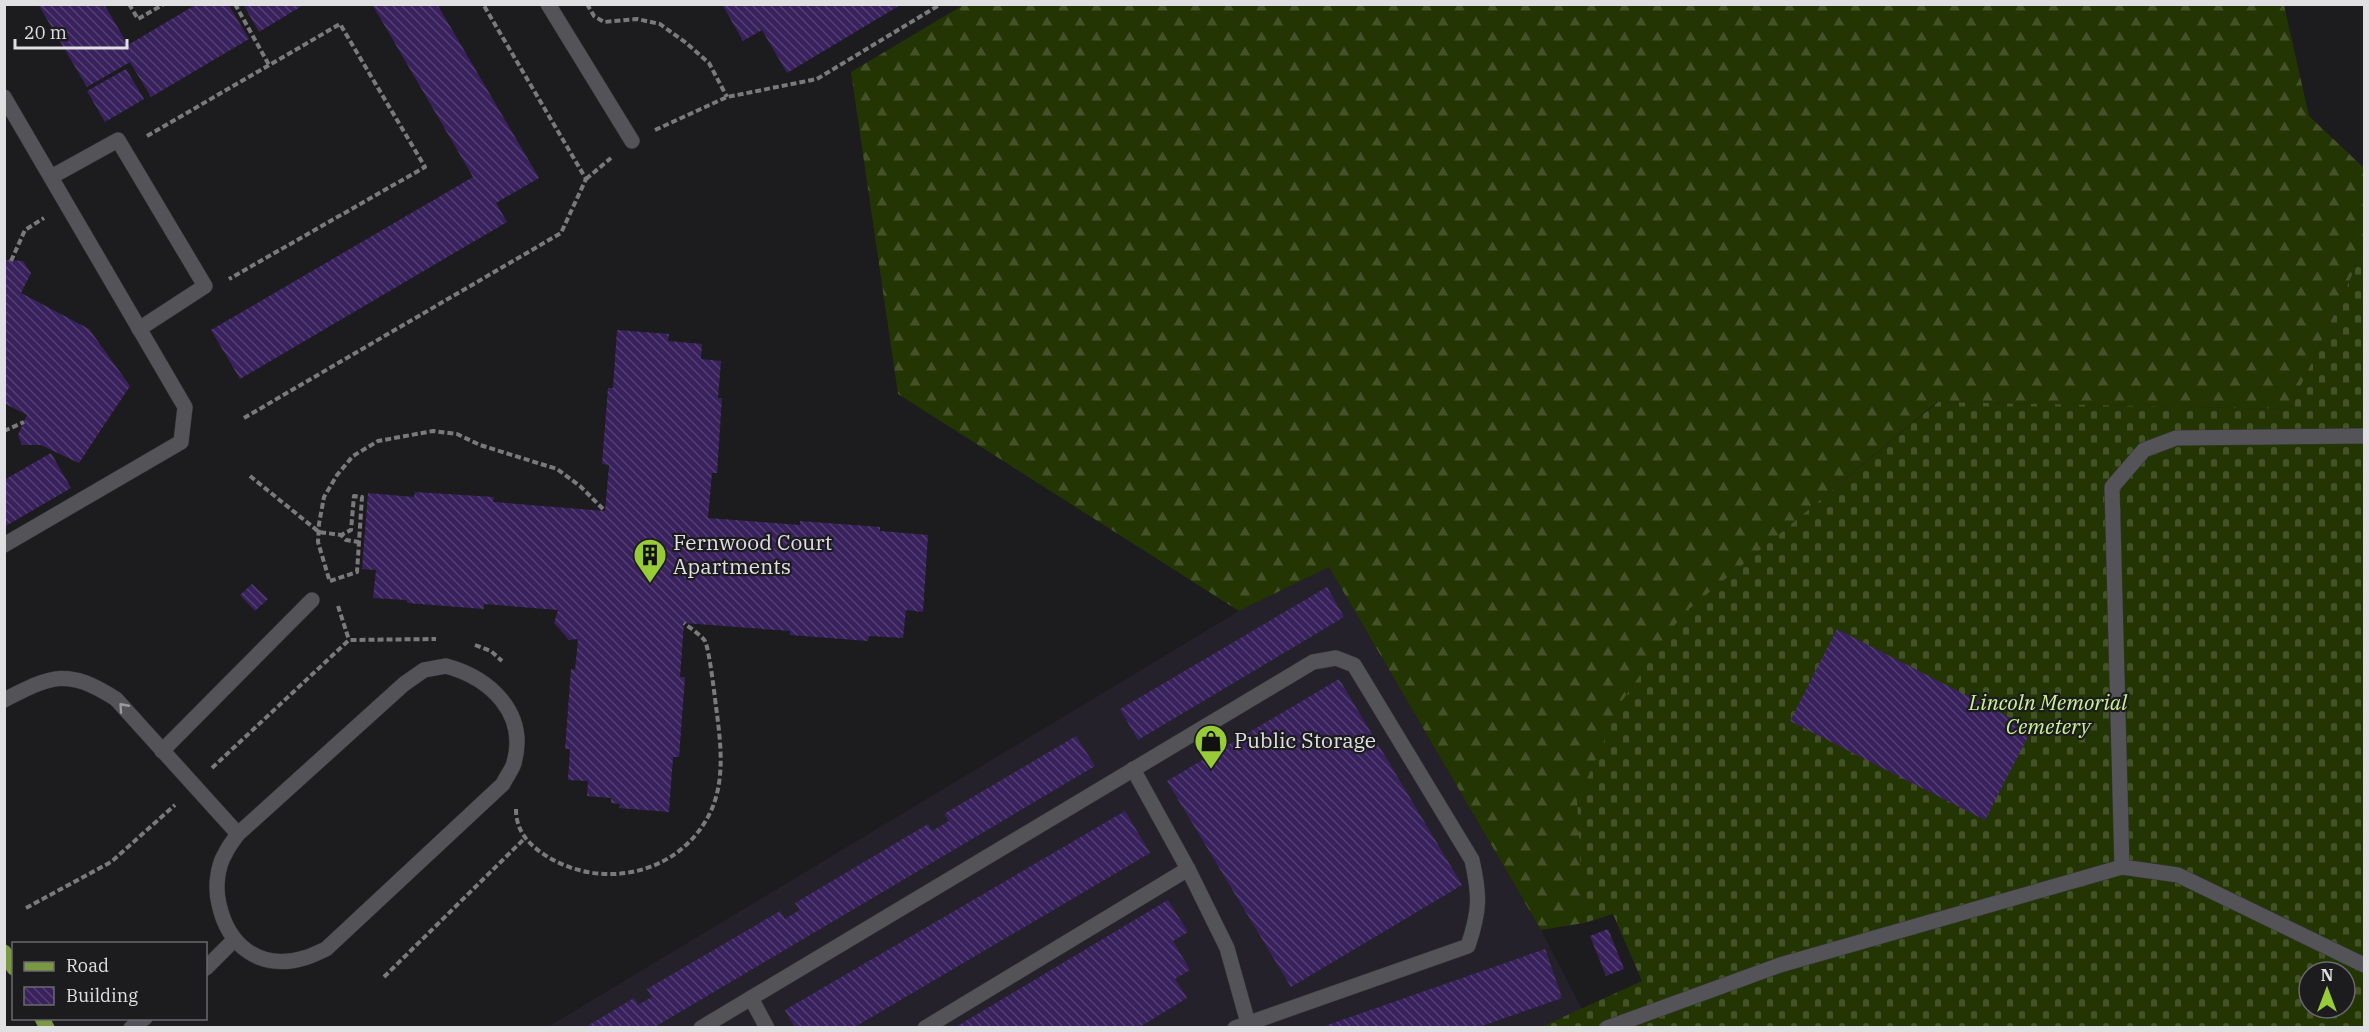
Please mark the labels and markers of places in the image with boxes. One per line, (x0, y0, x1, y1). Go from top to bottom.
place label: Fernwood Court Apartments (673, 528, 832, 580)
building icon: Fernwood Court Apartments (632, 537, 668, 584)
shop icon: Public Storage (1193, 723, 1229, 770)
place label: Public Storage (1234, 726, 1376, 754)

